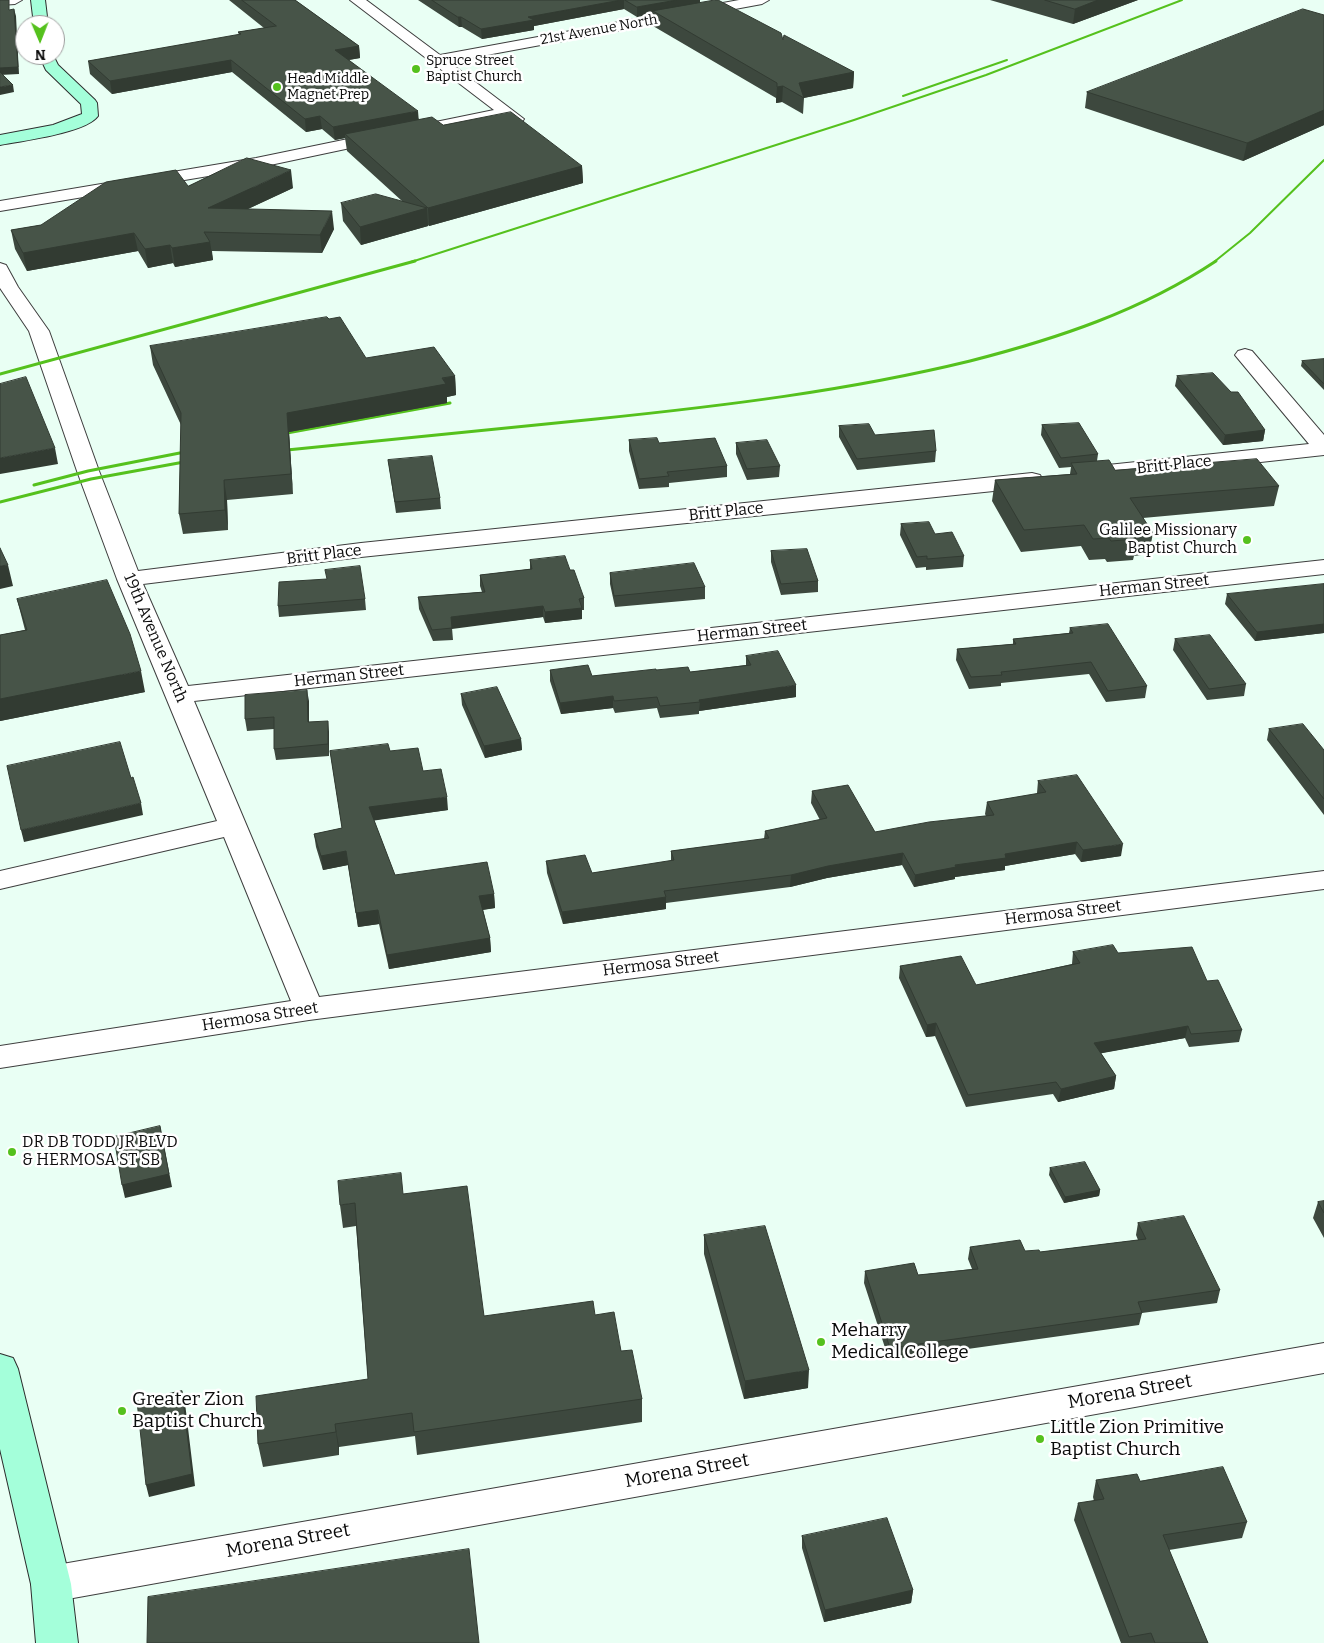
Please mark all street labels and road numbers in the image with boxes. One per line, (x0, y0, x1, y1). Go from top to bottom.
street label: 21st Avenue North (539, 11, 659, 49)
street label: Britt Place (1135, 452, 1213, 478)
street label: Britt Place (687, 499, 765, 525)
street label: Britt Place (285, 541, 363, 569)
street label: 19th Avenue North (119, 571, 191, 705)
street label: Herman Street (1098, 571, 1210, 601)
street label: Herman Street (696, 616, 808, 646)
street label: Herman Street (293, 661, 405, 691)
street label: Hermosa Street (1004, 896, 1122, 930)
street label: Hermosa Street (602, 947, 720, 981)
street label: Hermosa Street (201, 998, 319, 1036)
street label: Morena Street (1066, 1370, 1194, 1414)
street label: Morena Street (623, 1449, 751, 1493)
street label: Morena Street (224, 1519, 352, 1563)

